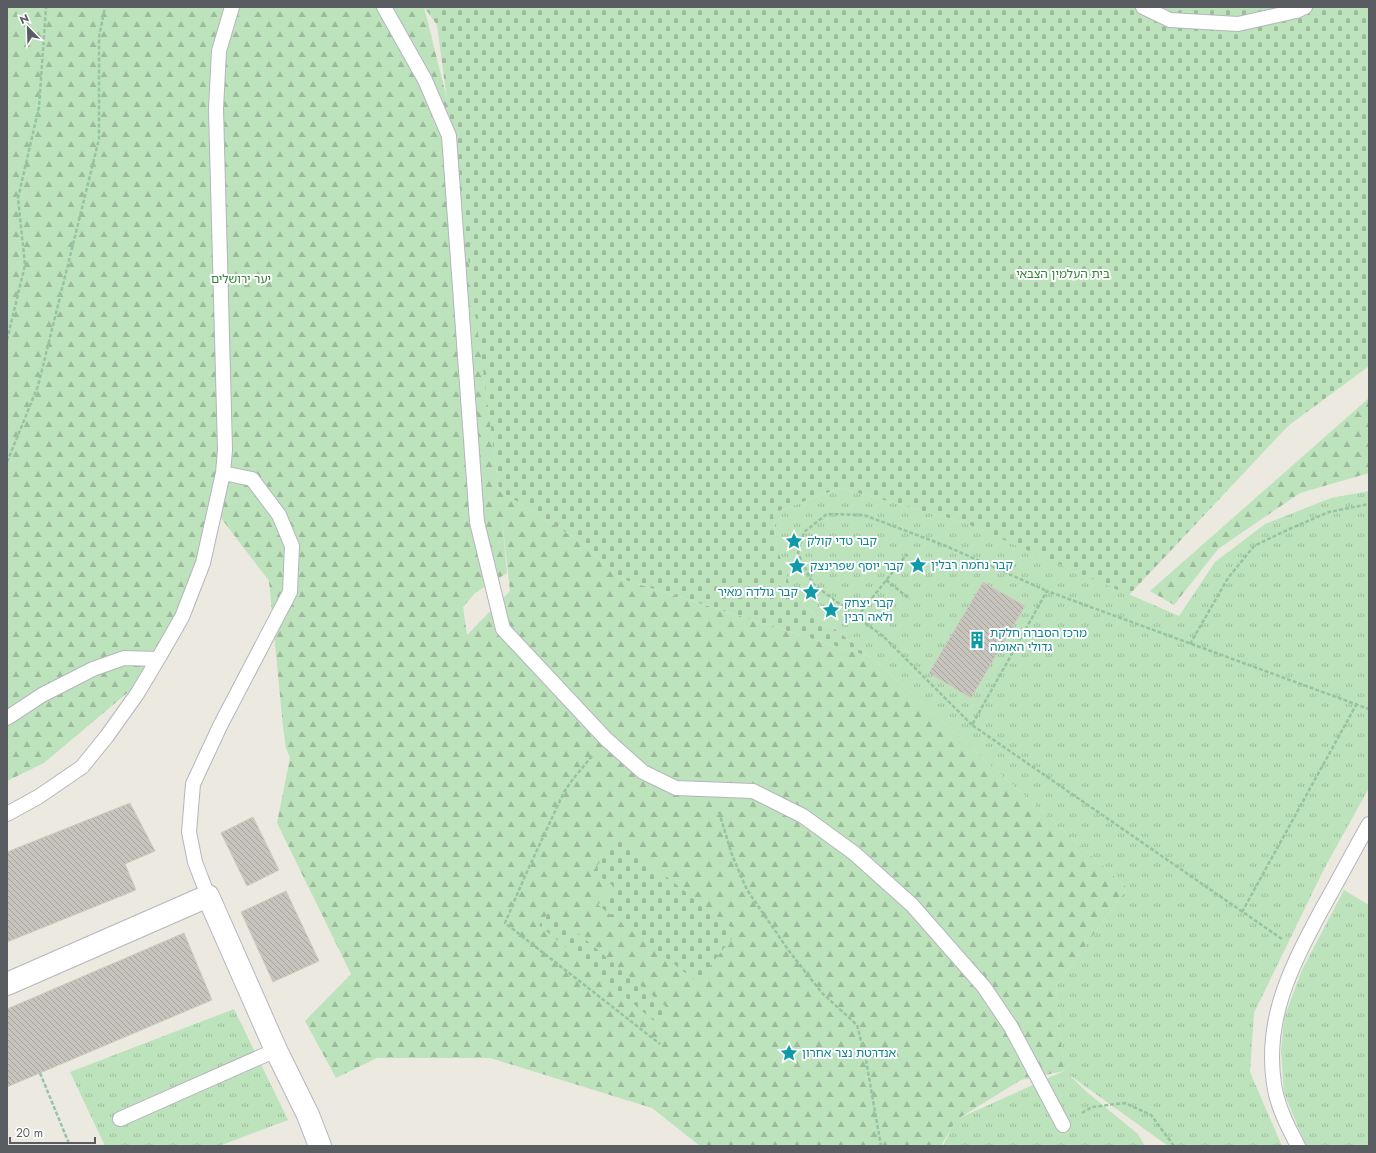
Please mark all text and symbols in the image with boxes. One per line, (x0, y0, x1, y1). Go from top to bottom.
north arrow (8, 8, 48, 48)
text: N (17, 10, 31, 28)
park label: בית העלמין הצבאי (1016, 265, 1110, 283)
park label: יער ירושלים (211, 270, 271, 288)
place icon: קבר טדי קולק (784, 531, 804, 551)
place label: קבר טדי קולק (807, 532, 877, 550)
place icon: קבר נחמה רבלין (908, 555, 928, 575)
place icon: קבר יוסף שפרינצק (787, 556, 807, 576)
place label: קבר נחמה רבלין (931, 556, 1013, 574)
place label: קבר יוסף שפרינצק (810, 557, 904, 575)
place icon: קבר גולדה מאיר (801, 582, 821, 602)
place label: קבר גולדה מאיר (717, 583, 798, 601)
place label: קבר יצחק ולאה רבין (844, 594, 894, 626)
place icon: קבר יצחק ולאה רבין (821, 600, 841, 620)
place label: מרכז הסברה חלקת גדולי האומה (990, 624, 1087, 656)
building icon: מרכז הסברה חלקת גדולי האומה (967, 630, 987, 650)
place icon: אנדרטת נצר אחרון (779, 1043, 799, 1063)
place label: אנדרטת נצר אחרון (802, 1044, 897, 1062)
scale bar (10, 1119, 95, 1145)
text: 20 m (16, 1124, 43, 1142)

